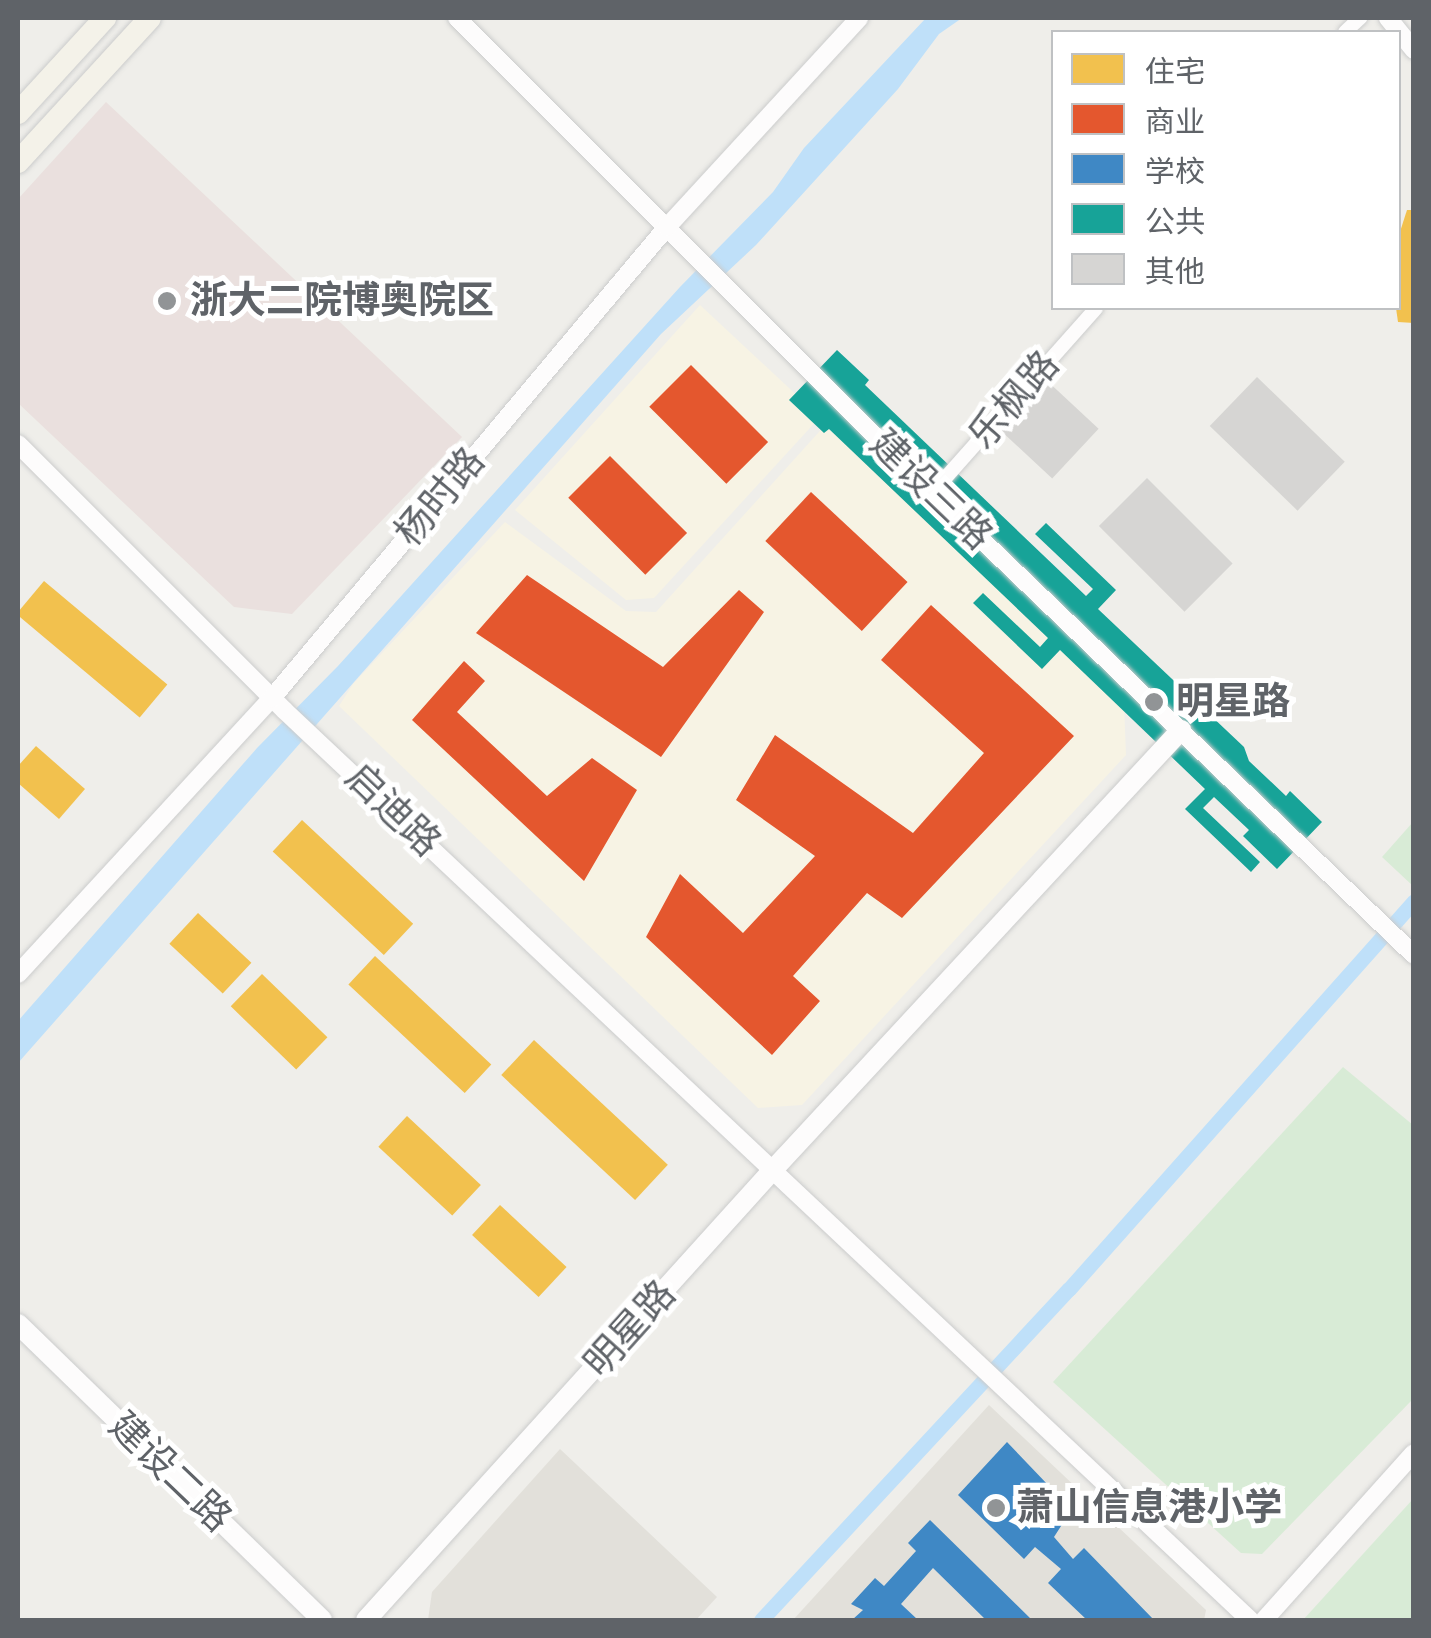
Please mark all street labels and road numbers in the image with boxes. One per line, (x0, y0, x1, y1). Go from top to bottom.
street label: 乐枫路 (959, 342, 1069, 458)
street label: 建设三路 (860, 421, 1002, 559)
street label: 杨时路 (386, 439, 494, 555)
street label: 启迪路 (336, 754, 450, 866)
street label: 明星路 (575, 1271, 685, 1387)
street label: 建设二路 (99, 1403, 241, 1541)

